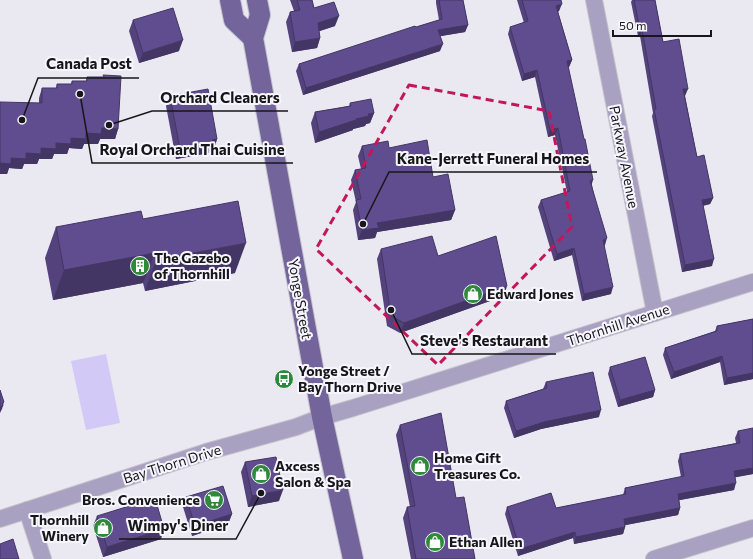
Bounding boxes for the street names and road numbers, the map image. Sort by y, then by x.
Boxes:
street label: Parkway Avenue [606,104,643,210]
street label: Yonge Street [285,257,316,341]
street label: Thornhill Avenue [564,300,671,349]
street label: Bay Thorn Drive [121,441,223,487]

